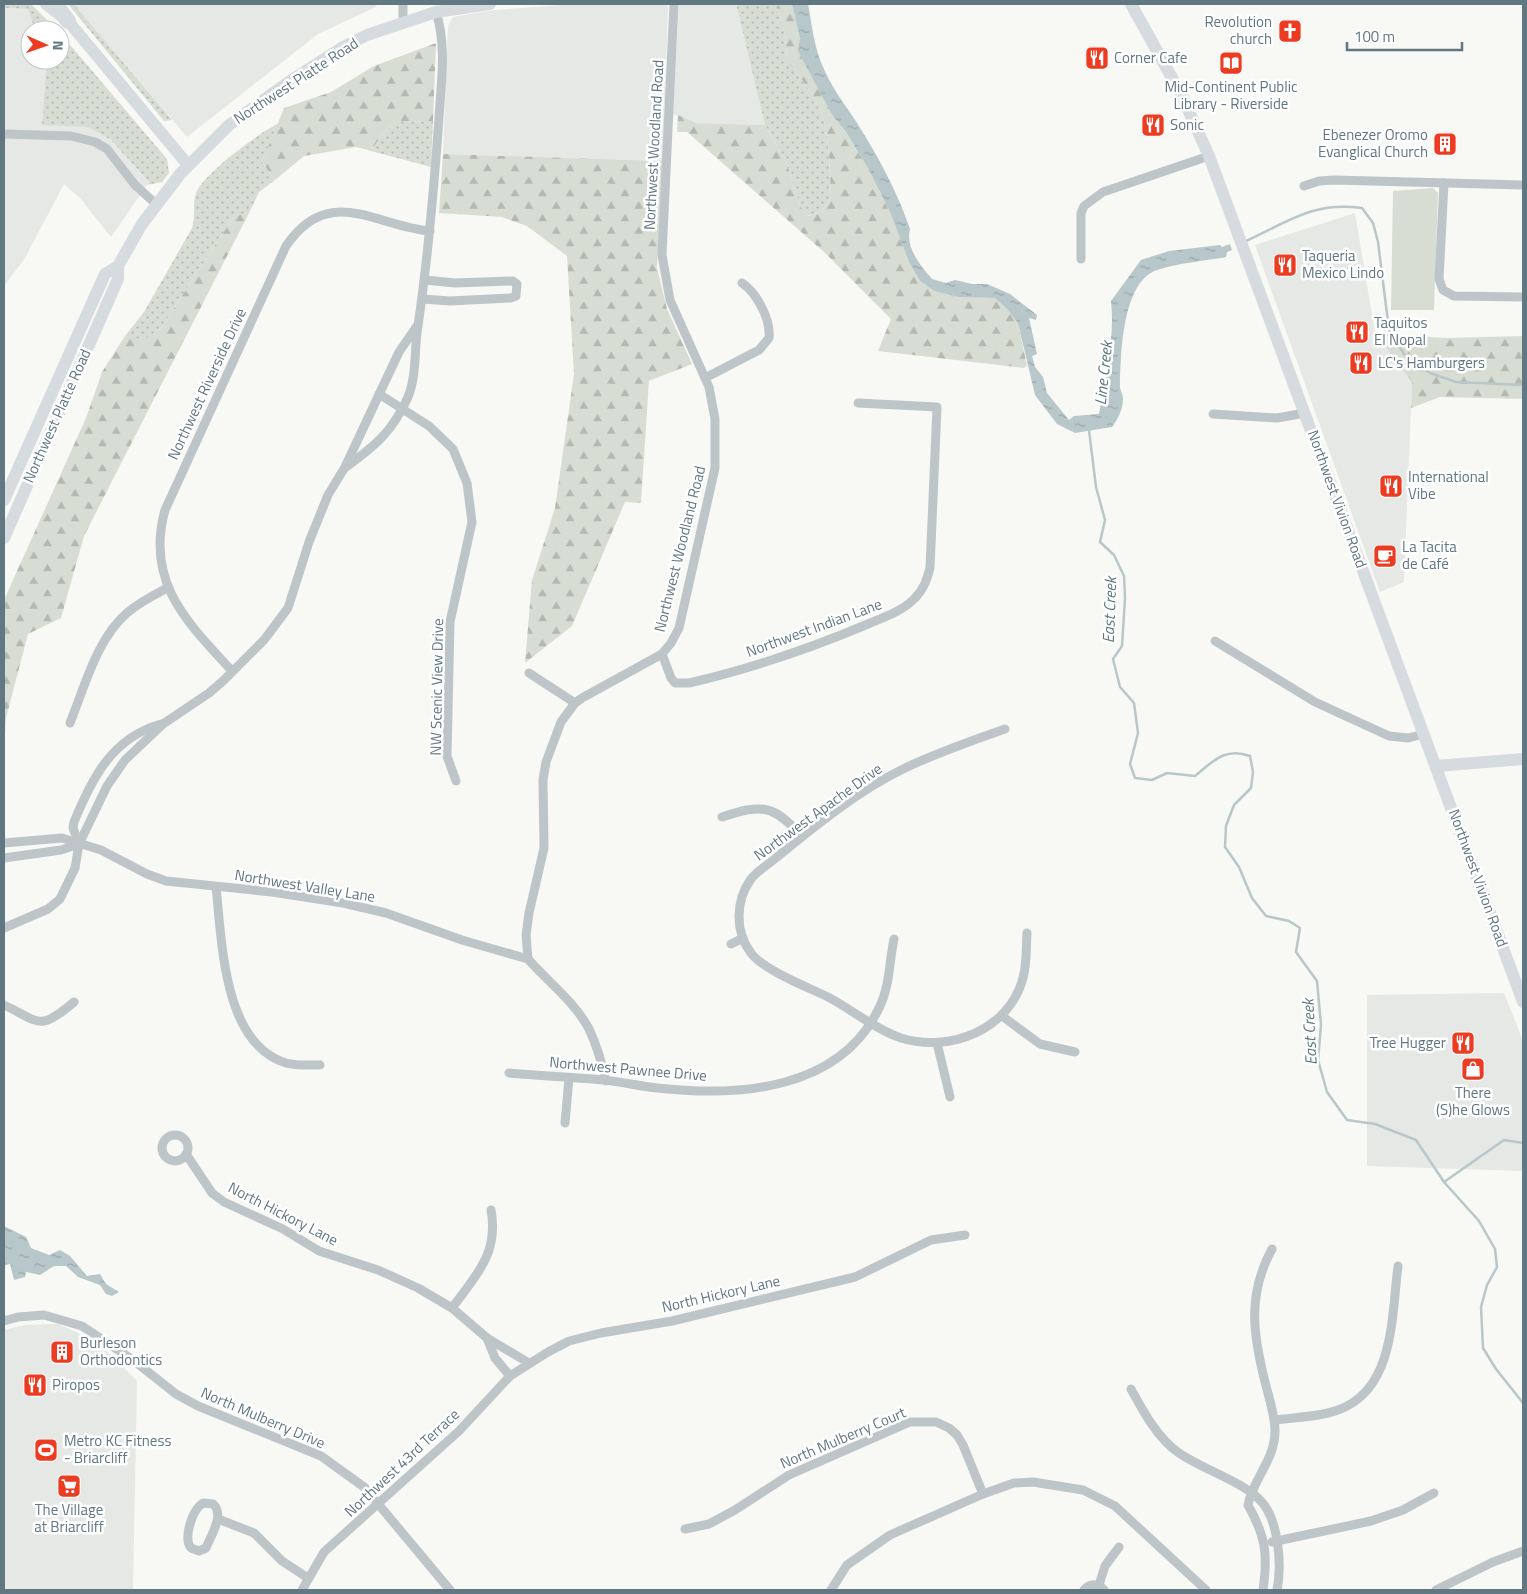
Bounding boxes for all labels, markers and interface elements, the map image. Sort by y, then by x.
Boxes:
place label: Revolution church [1204,10,1272,50]
church icon: Revolution church [1277,18,1303,44]
north arrow [20,20,70,70]
scale bar [1347,20,1462,52]
text: 100 m [1354,25,1395,48]
street label: Northwest Platte Road [229,32,363,130]
text: N [48,40,69,51]
restaurant icon: Corner Cafe [1084,45,1110,71]
place label: Corner Cafe [1114,46,1187,69]
library icon: Mid-Continent Public Library - Riverside [1218,50,1244,76]
street label: Northwest Woodland Road [638,59,669,231]
place label: Mid-Continent Public Library - Riverside [1164,75,1298,115]
restaurant icon: Sonic [1140,112,1166,138]
place label: Sonic [1170,113,1204,136]
place label: Ebenezer Oromo Evanglical Church [1318,123,1428,163]
building icon: Ebenezer Oromo Evanglical Church [1432,131,1458,157]
place label: Taqueria Mexico Lindo [1302,244,1384,284]
restaurant icon: Taqueria Mexico Lindo [1272,252,1298,278]
street label: Northwest Riverside Drive [161,304,252,463]
place label: Taquitos El Nopal [1374,311,1427,351]
restaurant icon: Taquitos El Nopal [1344,319,1370,345]
water label: Line Creek [1088,338,1118,406]
street label: Northwest Platte Road [17,345,96,487]
restaurant icon: LC's Hamburgers [1348,350,1374,376]
place label: LC's Hamburgers [1378,351,1485,374]
street label: Northwest Vivion Road [1302,427,1373,571]
street label: Northwest Woodland Road [648,463,711,634]
place label: International Vibe [1408,465,1489,505]
restaurant icon: International Vibe [1378,473,1404,499]
place label: La Tacita de Café [1402,535,1457,575]
cafe icon: La Tacita de Café [1372,543,1398,569]
water label: East Creek [1096,575,1122,644]
street label: Northwest Indian Lane [743,592,885,663]
street label: NW Scenic View Drive [424,618,449,756]
street label: Northwest Apache Drive [749,757,887,866]
street label: Northwest Vivion Road [1443,806,1514,950]
street label: Northwest Valley Lane [233,863,377,908]
water label: East Creek [1295,996,1323,1066]
restaurant icon: Tree Hugger [1450,1030,1476,1056]
place label: Tree Hugger [1370,1031,1446,1054]
street label: Northwest Pawnee Drive [548,1050,708,1087]
shop icon: There (S)he Glows [1460,1056,1486,1082]
place label: There (S)he Glows [1436,1081,1510,1121]
street label: North Hickory Lane [224,1176,342,1251]
street label: North Hickory Lane [659,1269,782,1318]
place label: Burleson Orthodontics [80,1331,162,1371]
building icon: Burleson Orthodontics [49,1339,75,1365]
restaurant icon: Piropos [22,1372,48,1398]
place label: Piropos [52,1373,100,1396]
street label: North Mulberry Drive [197,1381,329,1454]
street label: North Mulberry Court [776,1400,910,1474]
street label: Northwest 43rd Terrace [339,1403,464,1522]
place label: Metro KC Fitness - Briarcliff [64,1429,171,1469]
sports icon: Metro KC Fitness - Briarcliff [33,1437,59,1463]
supermarket icon: The Village at Briarcliff [56,1473,82,1499]
place label: The Village at Briarcliff [34,1498,104,1538]

